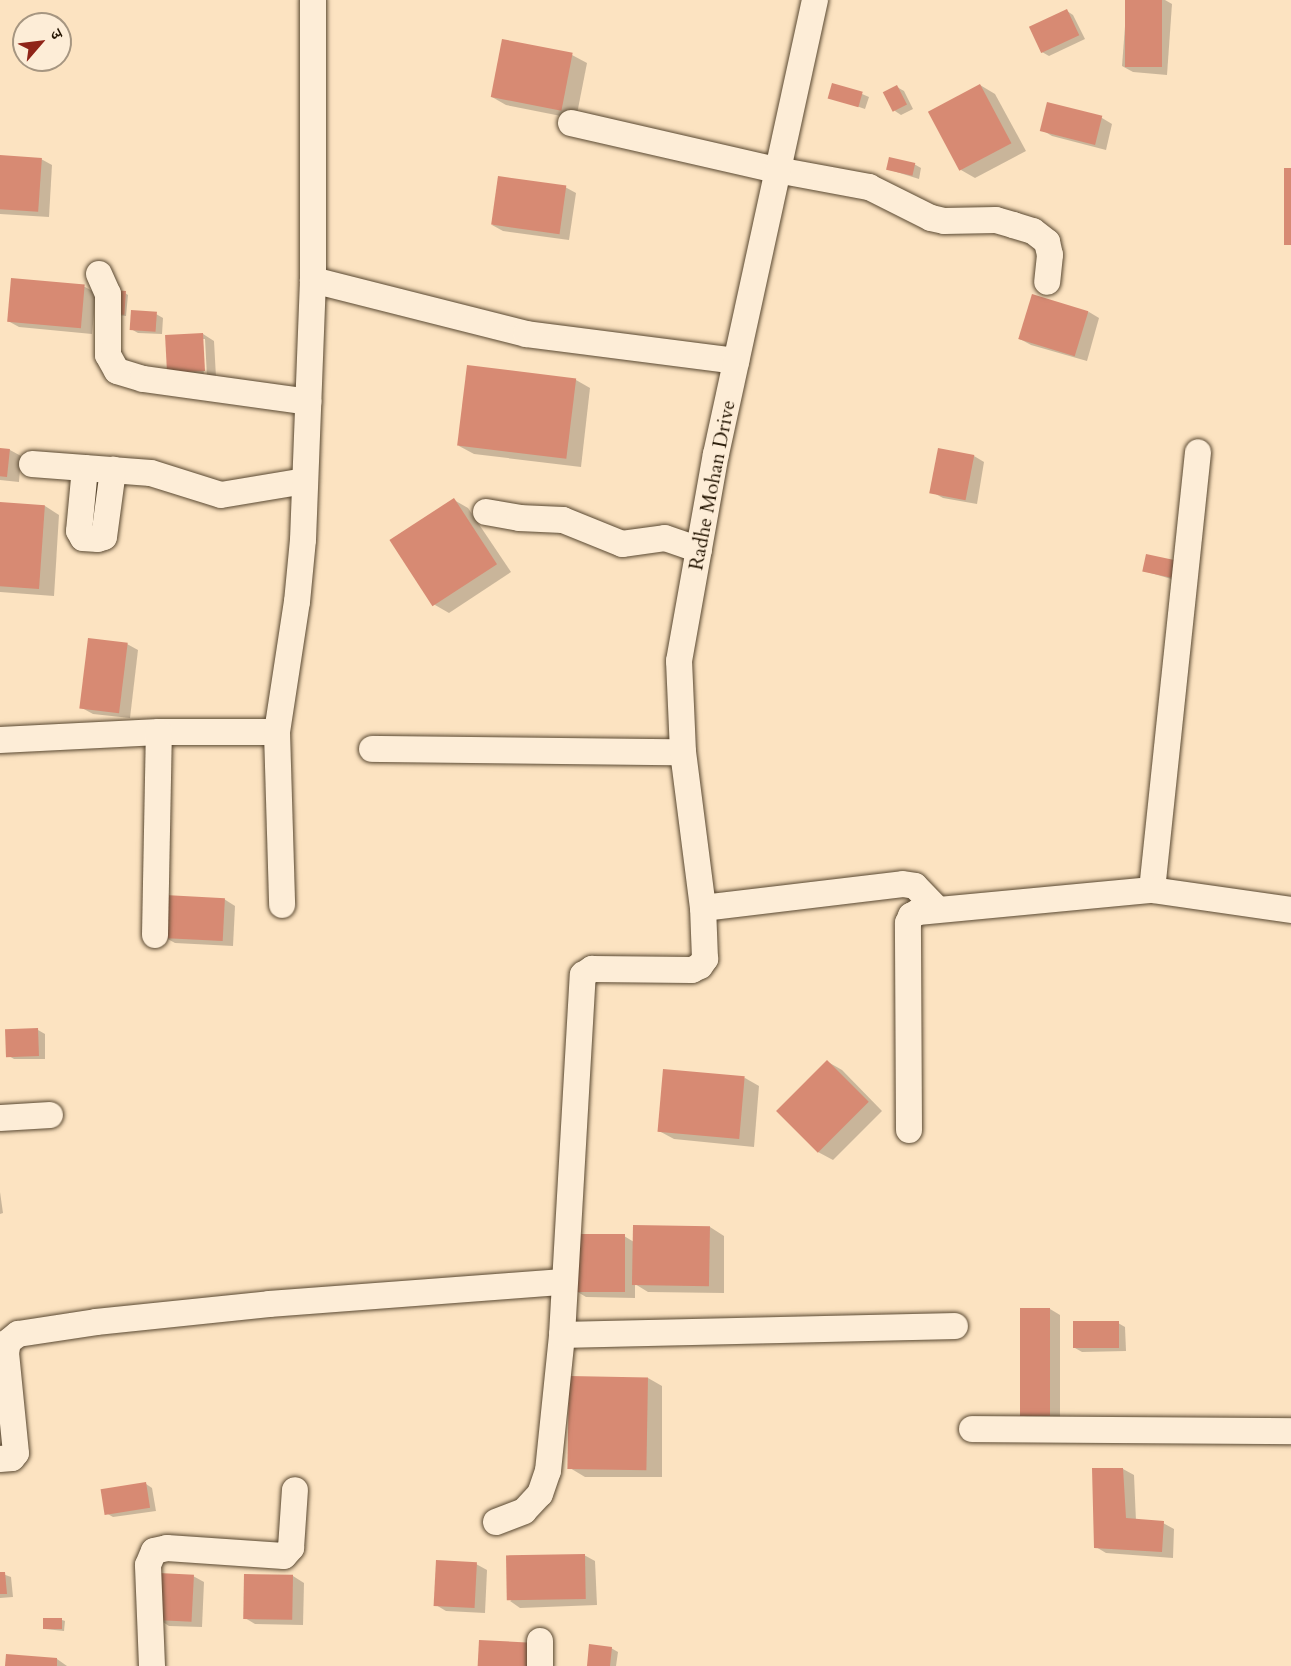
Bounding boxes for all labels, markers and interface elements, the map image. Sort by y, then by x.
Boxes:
north arrow [12,12,72,72]
text: उ [45,26,68,43]
street label: Radhe Mohan Drive [684,398,740,572]

